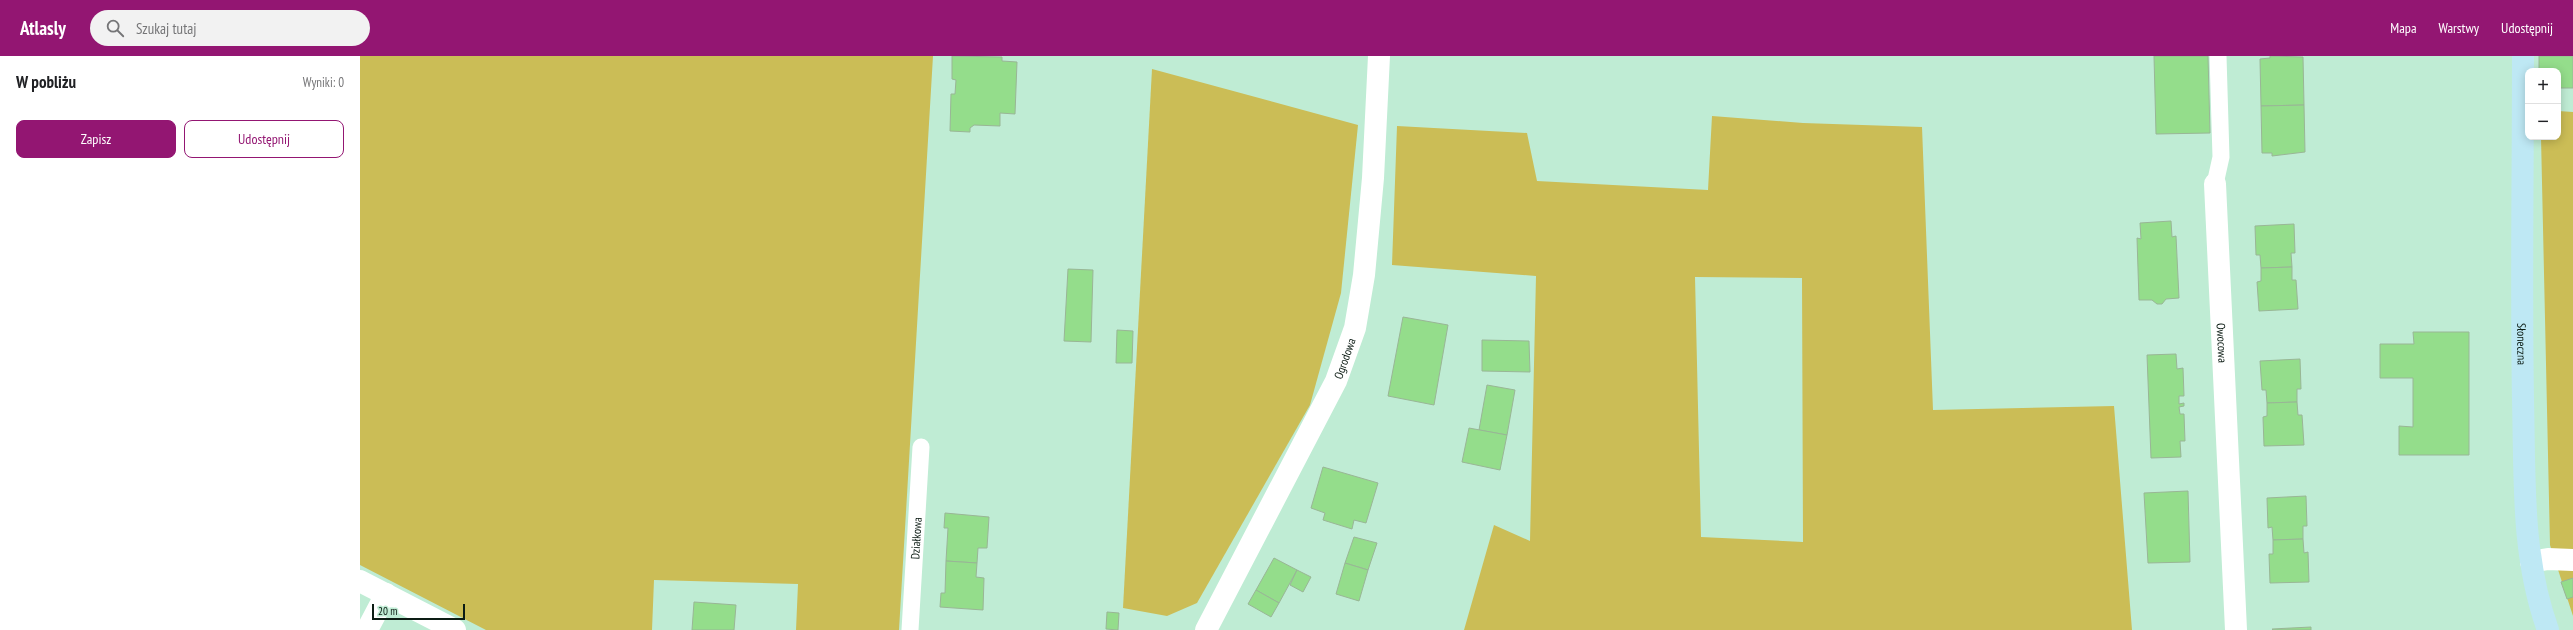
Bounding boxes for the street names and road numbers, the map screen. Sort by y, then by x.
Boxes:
street label: Owocowa [2214,323,2231,363]
street label: Słoneczna [2515,323,2530,365]
street label: Ogrodowa [1330,336,1358,381]
street label: Działkowa [907,516,924,560]

